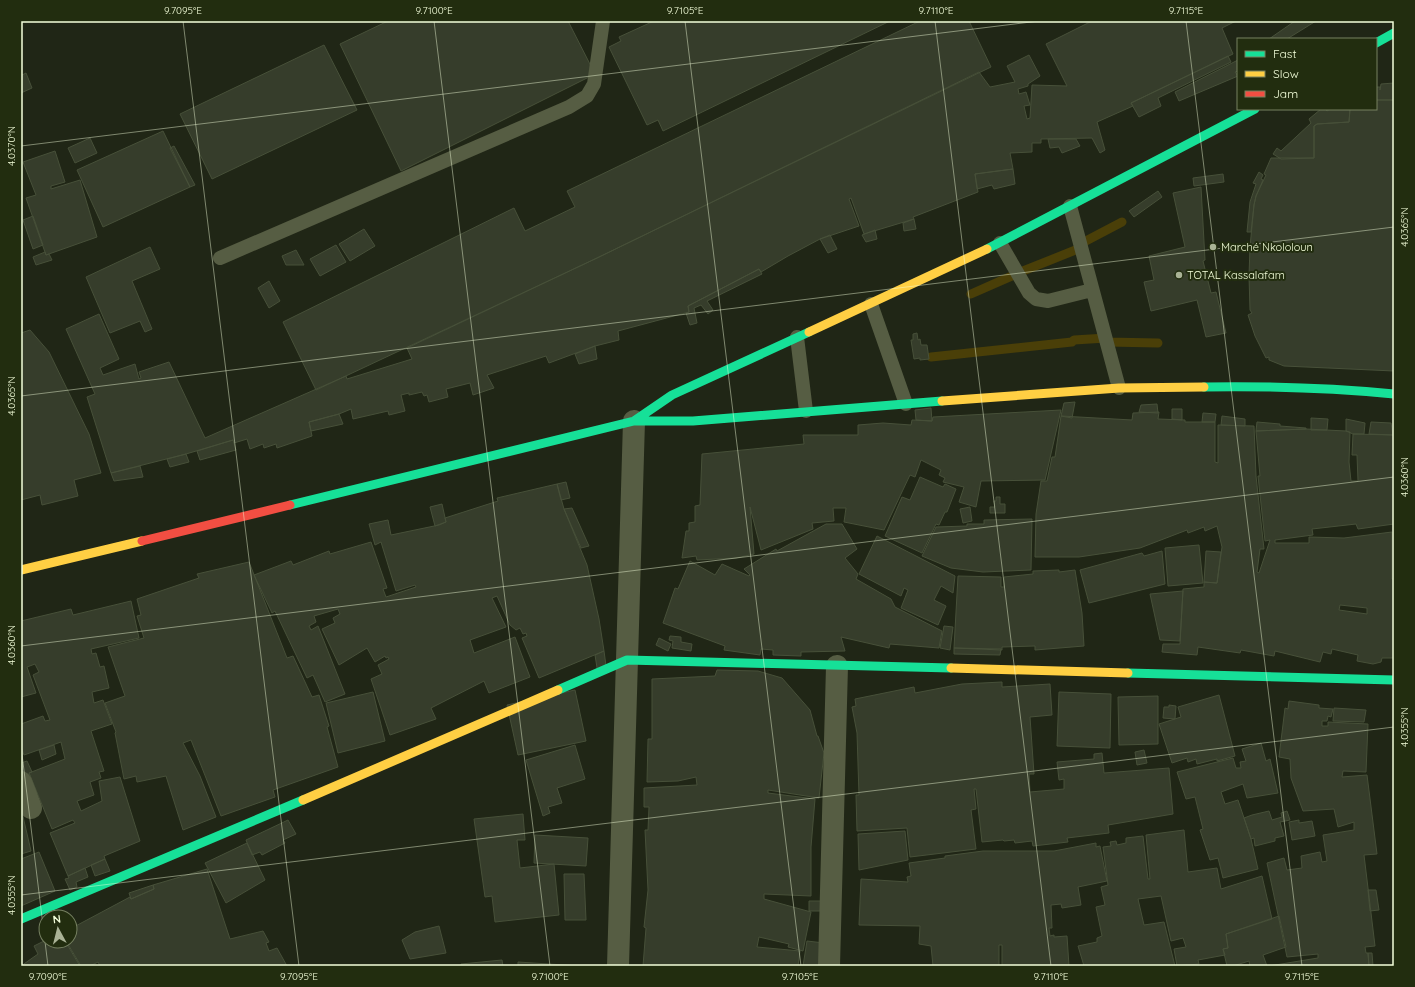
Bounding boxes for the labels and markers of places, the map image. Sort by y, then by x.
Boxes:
place label: Marché Nkololoun [1221,240,1313,254]
marker: Marché Nkololoun [1208,242,1218,252]
place label: TOTAL Kassalafam [1187,268,1285,282]
marker: TOTAL Kassalafam [1174,270,1184,280]

